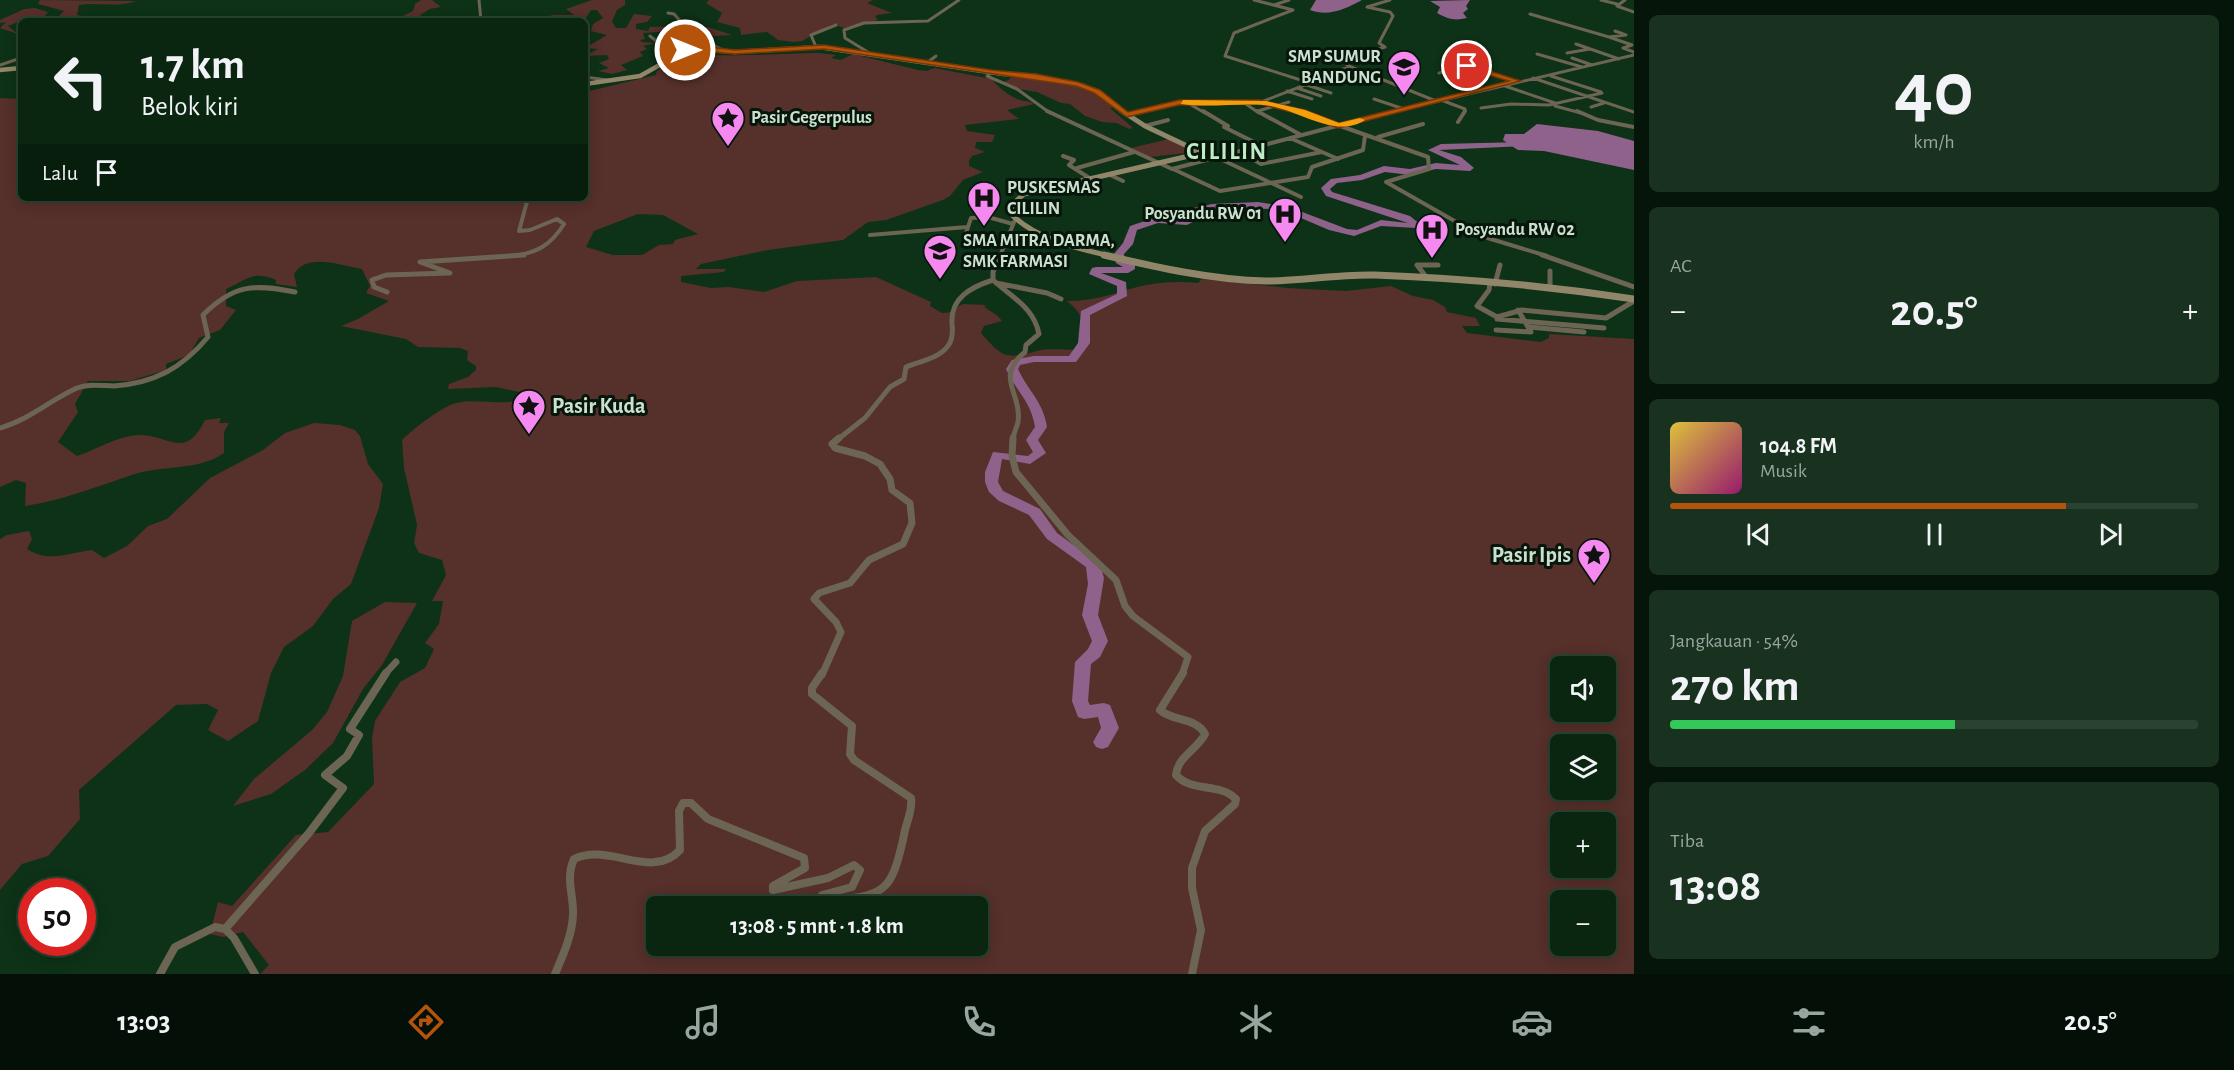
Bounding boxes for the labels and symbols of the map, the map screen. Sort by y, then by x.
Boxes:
position arrow [653,18,717,82]
pin [1441,40,1492,91]
place label: SMP SUMUR BANDUNG [1288,48,1381,87]
school or university icon: SMP SUMUR BANDUNG [1386,49,1422,96]
place icon: Pasir Gegerpulus [710,100,746,147]
place label: Pasir Gegerpulus [751,109,872,127]
district label: CILILIN [1186,140,1268,164]
place label: PUSKESMAS CILILIN [1007,179,1100,218]
hospital icon: PUSKESMAS CILILIN [966,180,1002,227]
hospital icon: Posyandu RW 01 [1267,196,1303,243]
place label: Posyandu RW 01 [1144,205,1262,223]
hospital icon: Posyandu RW 02 [1414,212,1450,259]
place label: Posyandu RW 02 [1455,221,1575,239]
place label: SMA MITRA DARMA, SMK FARMASI [963,232,1115,271]
school or university icon: SMA MITRA DARMA, SMK FARMASI [922,233,958,280]
place icon: Pasir Kuda [511,388,547,435]
place label: Pasir Kuda [552,395,646,417]
place icon: Pasir Ipis [1576,537,1612,584]
place label: Pasir Ipis [1492,544,1571,566]
speed limit sign: 50 [18,878,96,956]

